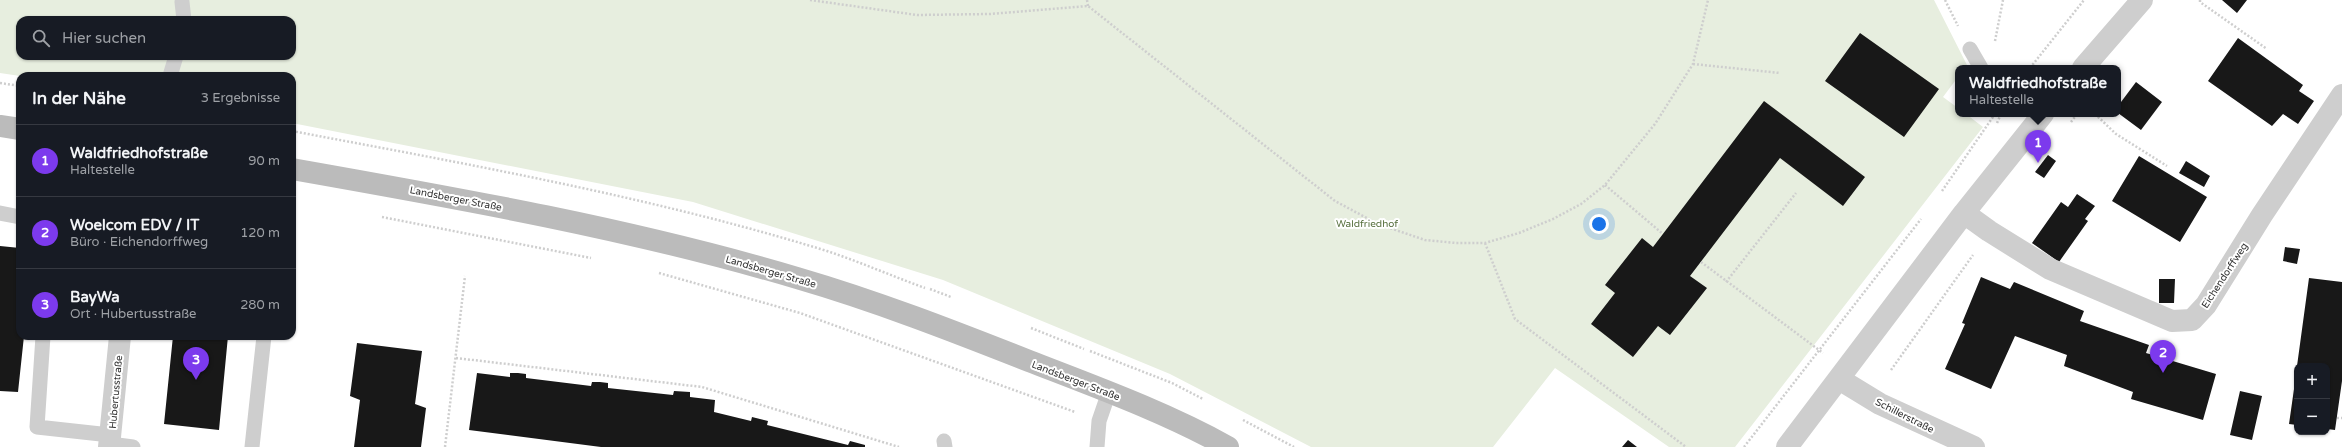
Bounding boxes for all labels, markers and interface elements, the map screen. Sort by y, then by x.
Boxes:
search box [16,16,296,60]
icon: search [30,27,52,49]
text: Hier suchen [62,29,146,47]
popup [1955,65,2121,117]
text: Waldfriedhofstraße [1969,74,2107,92]
text: In der Nähe [32,88,126,109]
text: 3 Ergebnisse [201,90,280,106]
text: Haltestelle [1969,92,2034,108]
pin: 1 [2025,130,2051,163]
text: Waldfriedhofstraße [70,144,208,162]
text: 1 [41,153,49,169]
text: 90 m [248,153,280,169]
text: Haltestelle [70,162,135,178]
street label: Landsberger Straße [409,184,503,214]
your location [1589,214,1609,234]
text: Woelcom EDV / IT [70,216,199,234]
park label: Waldfriedhof [1336,218,1398,230]
text: 2 [41,225,49,241]
text: 120 m [240,225,280,241]
text: Büro · Eichendorffweg [70,234,208,250]
street label: Eichendorffweg [2199,240,2251,311]
street label: Landsberger Straße [724,253,818,291]
text: BayWa [70,288,120,306]
text: 3 [41,297,49,313]
text: 280 m [240,297,280,313]
text: Ort · Hubertusstraße [70,306,196,322]
pin: 2 [2150,340,2176,373]
pin: 3 [183,347,209,380]
street label: Hubertusstraße [107,354,125,429]
street label: Landsberger Straße [1030,359,1122,403]
map controls [2294,363,2330,435]
button: + [2294,363,2330,399]
street label: Schillerstraße [1873,396,1936,436]
button: − [2294,399,2330,435]

